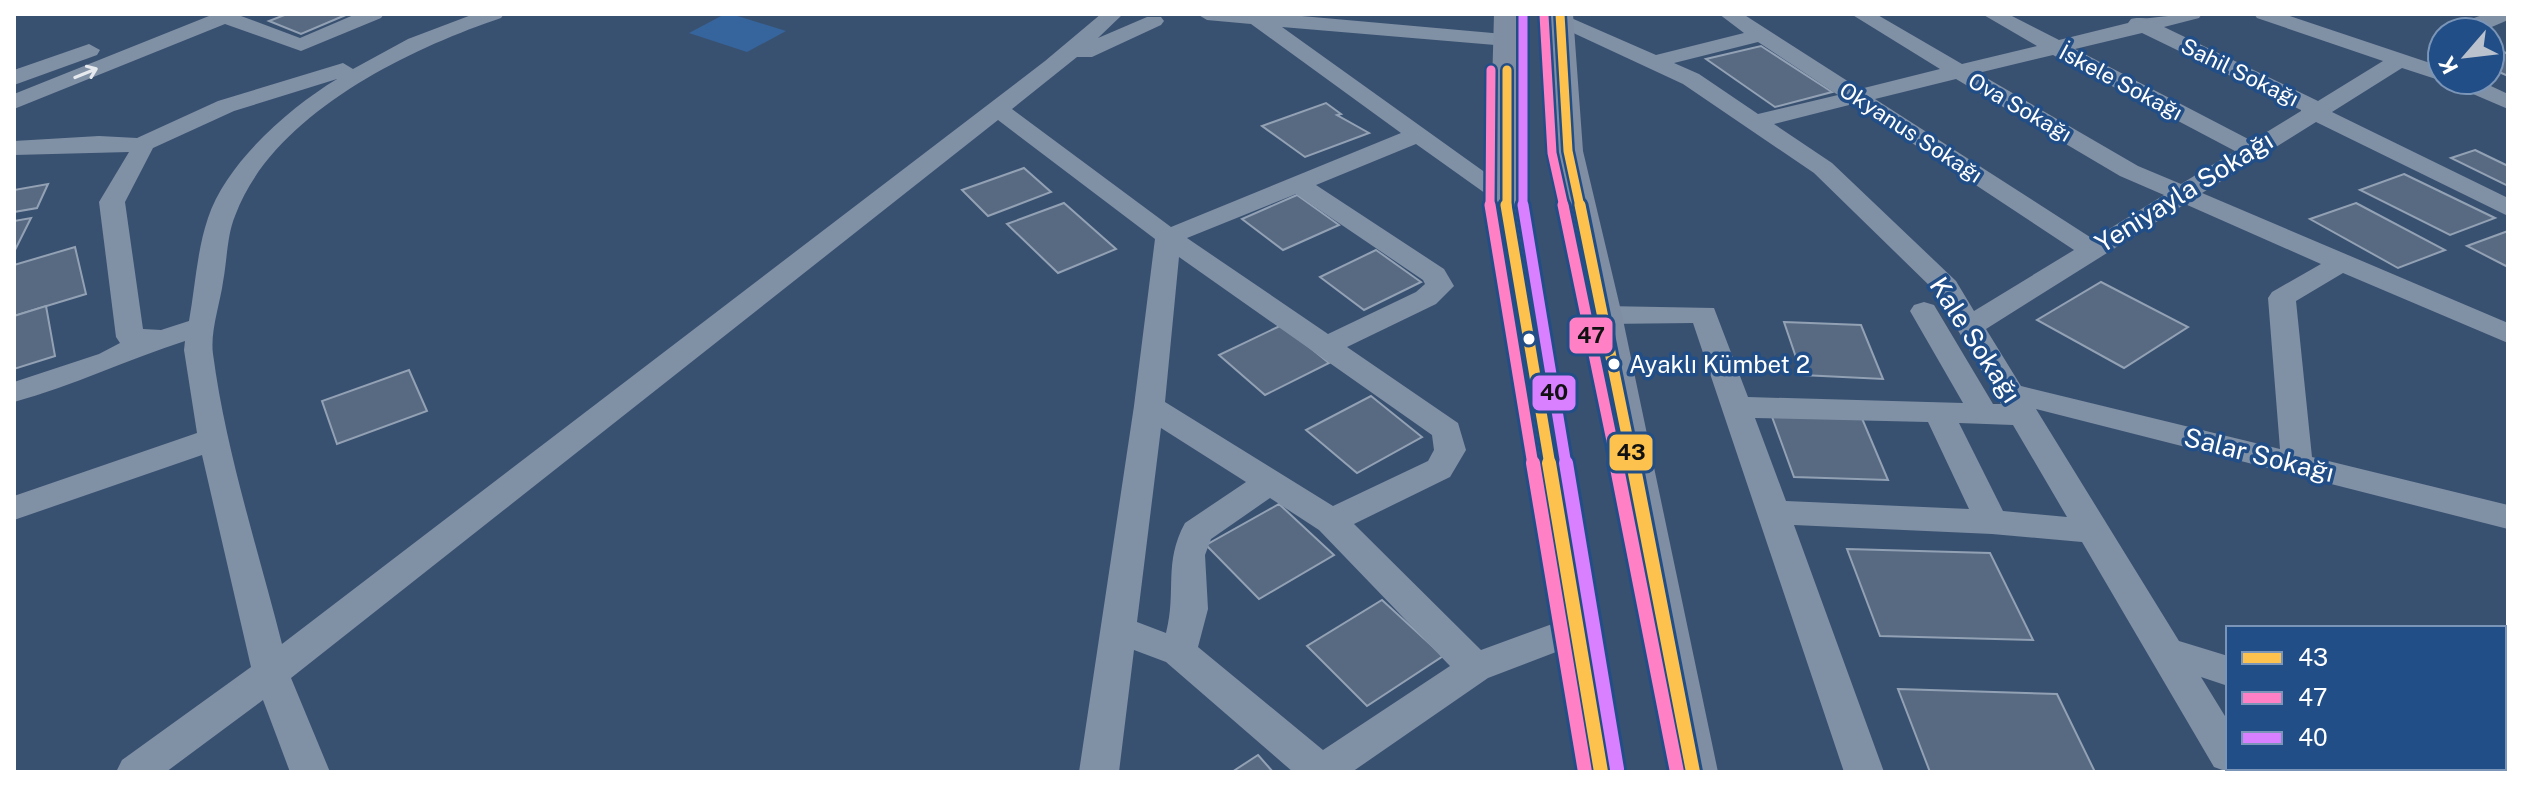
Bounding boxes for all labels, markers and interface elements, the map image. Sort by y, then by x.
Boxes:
north arrow [2426,16,2506,96]
street label: Sahil Sokağı [2177,32,2303,112]
street label: İskele Sokağı [2055,38,2188,125]
text: K [2433,52,2464,78]
one-way arrow [73,64,98,79]
street label: Ova Sokağı [1964,67,2076,147]
street label: Okyanus Sokağı [1835,76,1987,188]
street label: Yeniyayla Sokağı [2089,125,2278,259]
street label: Kale Sokağı [1923,271,2027,408]
line badge: 47 [1568,316,1614,355]
text: 47 [1577,322,1605,348]
unlabelled marker [1521,331,1537,347]
place label: Ayaklı Kümbet 2 [1629,350,1810,378]
marker: Ayaklı Kümbet 2 [1606,356,1622,372]
line badge: 40 [1531,374,1577,412]
text: 40 [1540,379,1568,405]
street label: Salar Sokağı [2181,421,2337,488]
line badge: 43 [1608,433,1654,472]
text: 43 [1616,439,1646,465]
legend [2226,626,2506,770]
text: 43 [2298,643,2328,671]
text: 47 [2298,683,2328,711]
text: 40 [2298,723,2328,751]

